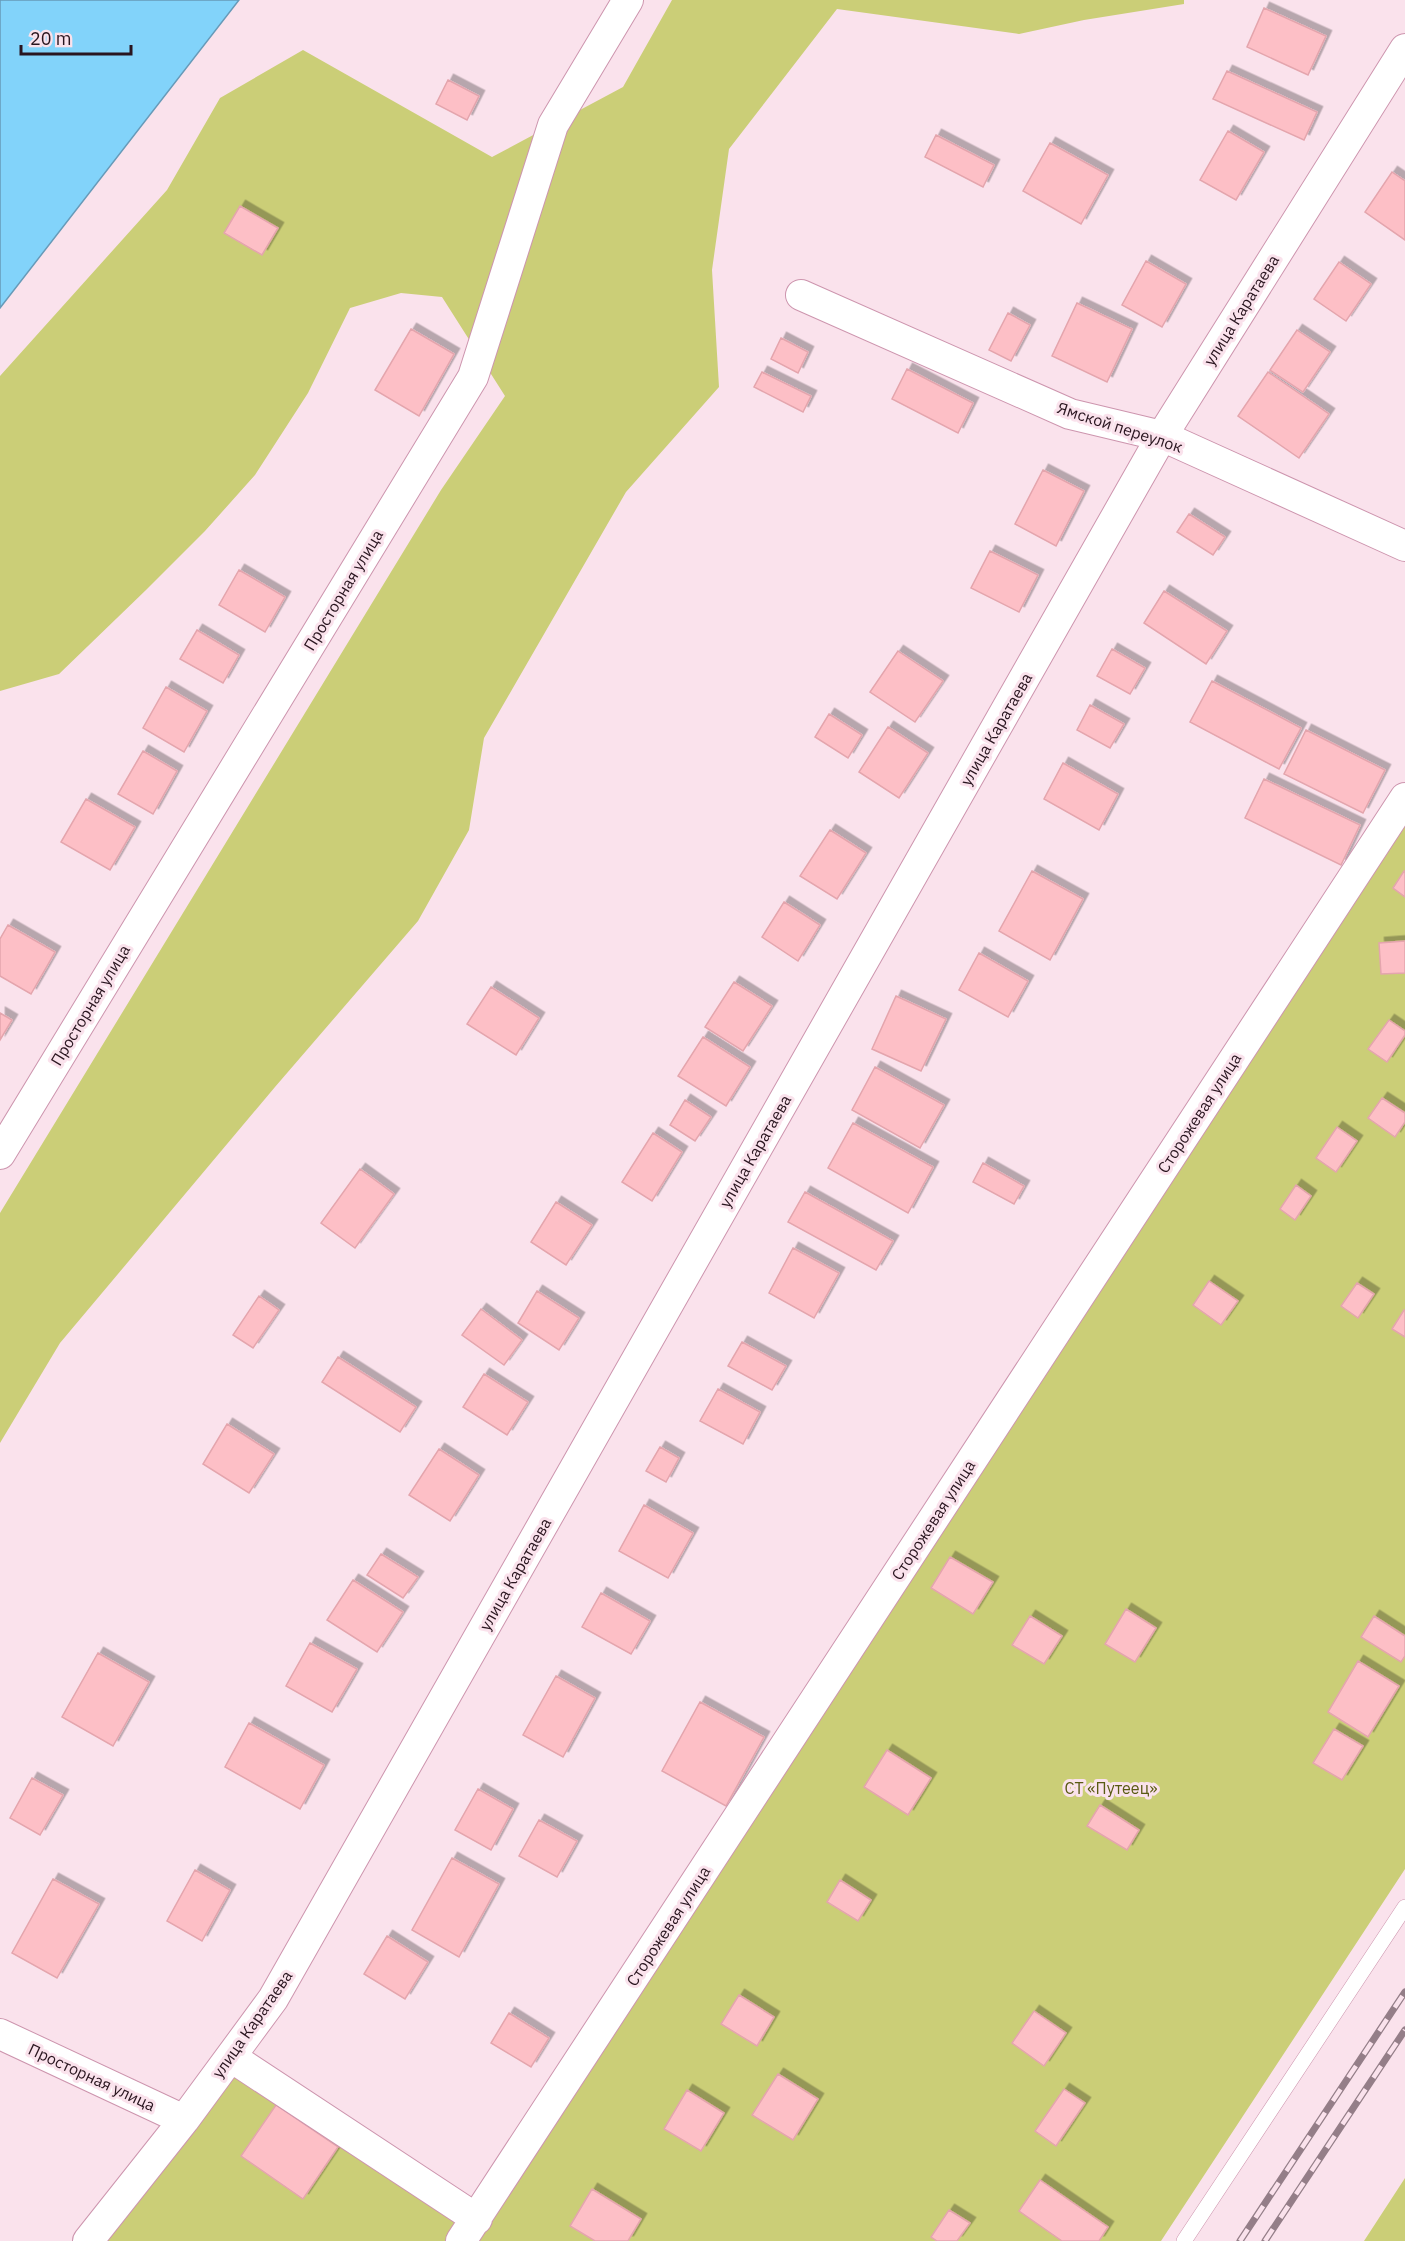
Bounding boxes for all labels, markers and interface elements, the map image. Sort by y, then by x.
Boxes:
scale bar [21,18,130,56]
text: 20 m [30,27,72,50]
street label: улица Каратаева [1199,251,1283,369]
street label: Ямской переулок [1055,397,1185,457]
street label: Просторная улица [299,525,387,654]
street label: улица Каратаева [956,669,1037,789]
street label: Просторная улица [46,940,134,1069]
street label: Сторожевая улица [1153,1049,1246,1177]
street label: улица Каратаева [715,1091,796,1211]
street label: Сторожевая улица [887,1456,980,1584]
street label: улица Каратаева [475,1514,556,1634]
park label: СТ «Путеец» [1065,1778,1157,1798]
street label: Сторожевая улица [622,1862,715,1990]
street label: улица Каратаева [207,1966,297,2082]
street label: Просторная улица [25,2039,159,2115]

